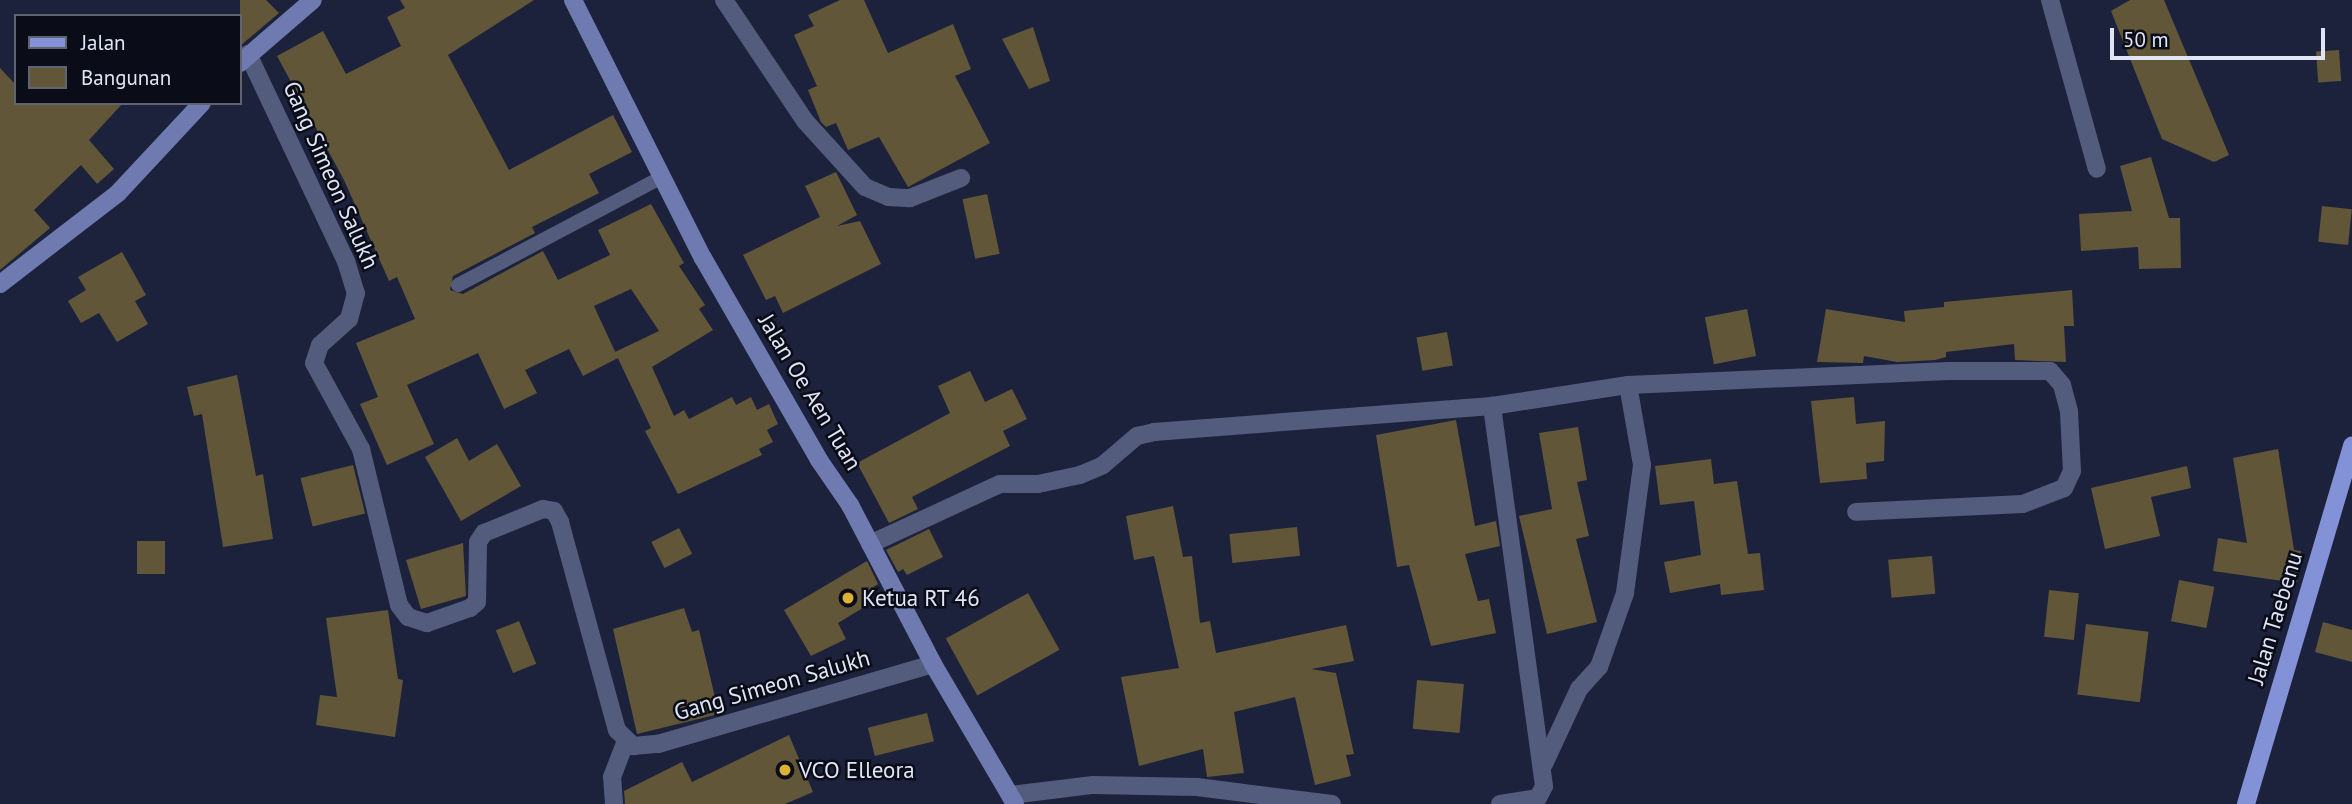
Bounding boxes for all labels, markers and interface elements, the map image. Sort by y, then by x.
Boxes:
legend [14,14,242,105]
scale bar [2114,14,2329,58]
text: 50 m [2123,26,2169,53]
text: Jalan [81,29,126,56]
text: Bangunan [81,64,171,91]
street label: Gang Simeon Salukh [277,77,385,273]
street label: Jalan Oe Aen Tuan [752,308,868,476]
street label: Jalan Taebenu [2242,548,2308,688]
place label: Ketua RT 46 [862,584,981,612]
marker: Ketua RT 46 [840,590,856,606]
street label: Gang Simeon Salukh [671,644,873,726]
place label: VCO Elleora [799,756,915,784]
marker: VCO Elleora [777,762,793,778]

